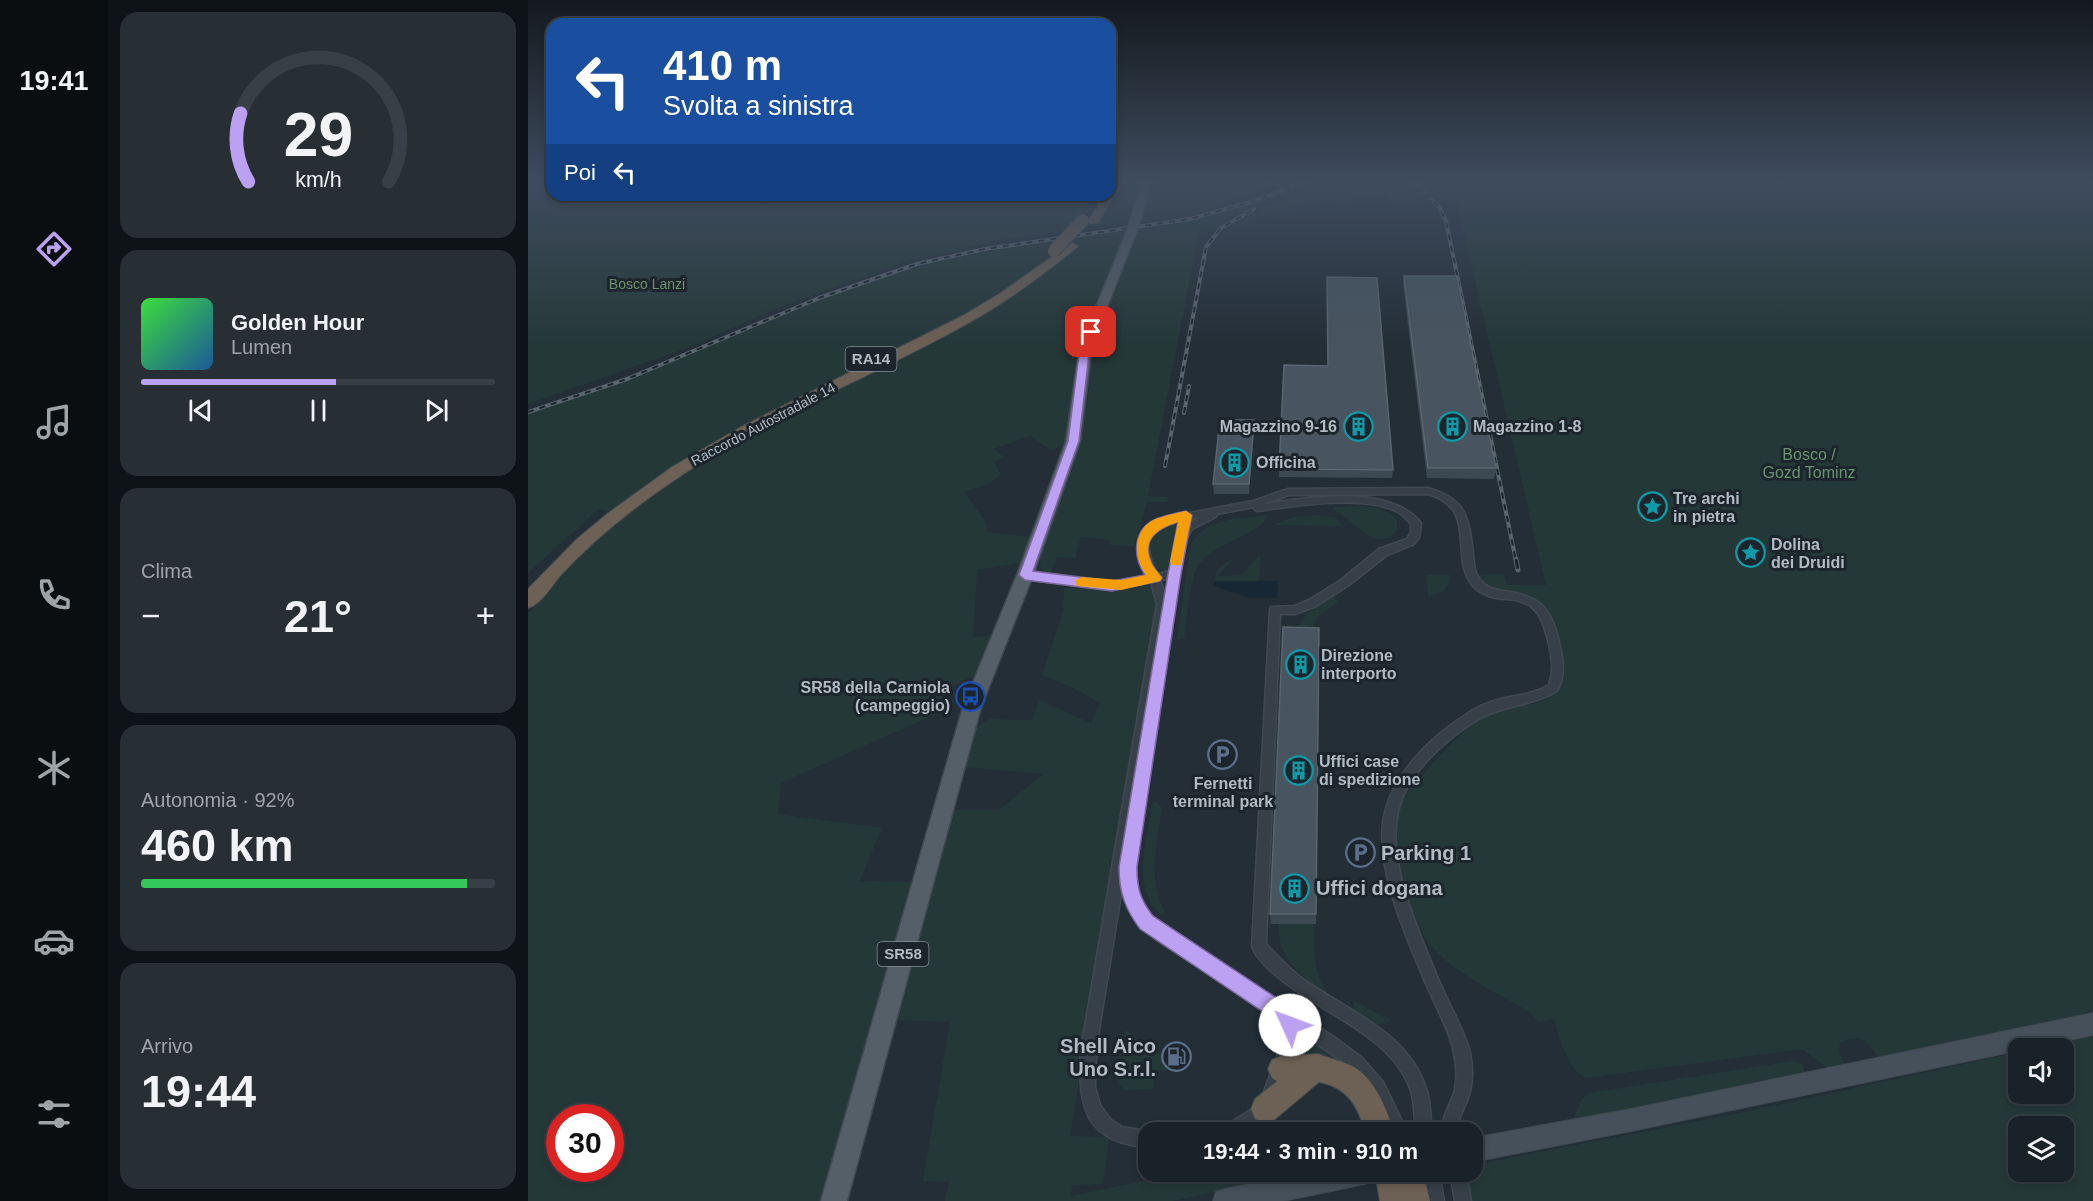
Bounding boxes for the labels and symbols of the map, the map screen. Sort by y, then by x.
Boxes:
park label: Bosco Lanzi [609,276,685,292]
pin [1065,306,1116,357]
road number: RA14 [846,347,896,371]
street label: Raccordo Autostradale 14 [688,379,838,469]
building icon: Magazzino 9-16 [1342,410,1374,442]
building icon: Magazzino 1-8 [1436,410,1468,442]
place label: Magazzino 9-16 [1220,418,1337,435]
place label: Magazzino 1-8 [1473,418,1582,435]
building icon: Officina [1219,446,1251,478]
park label: Bosco / Gozd Tominz [1762,446,1856,481]
place label: Officina [1256,454,1316,471]
place label: Tre archi in pietra [1673,490,1740,525]
place icon: Tre archi in pietra [1636,491,1668,523]
place label: Dolina dei Druidi [1771,536,1845,571]
place icon: Dolina dei Druidi [1734,537,1766,569]
place label: Direzione interporto [1321,647,1397,682]
building icon: Direzione interporto [1284,648,1316,680]
place label: SR58 della Carniola (campeggio) [801,679,950,714]
bus stop icon: SR58 della Carniola (campeggio) [955,680,987,712]
parking icon: Fernetti terminal park [1207,739,1239,771]
place label: Uffici case di spedizione [1319,753,1420,788]
building icon: Uffici case di spedizione [1282,754,1314,786]
place label: Fernetti terminal park [1173,775,1273,810]
parking icon: Parking 1 [1344,837,1376,869]
place label: Parking 1 [1381,842,1471,864]
building icon: Uffici dogana [1279,872,1311,904]
place label: Uffici dogana [1316,877,1444,899]
road number: SR58 [878,942,928,966]
position arrow [1258,993,1322,1057]
place label: Shell Aico Uno S.r.l. [1060,1035,1156,1080]
fuel station icon: Shell Aico Uno S.r.l. [1161,1041,1193,1073]
speed limit sign: 30 [546,1104,624,1182]

